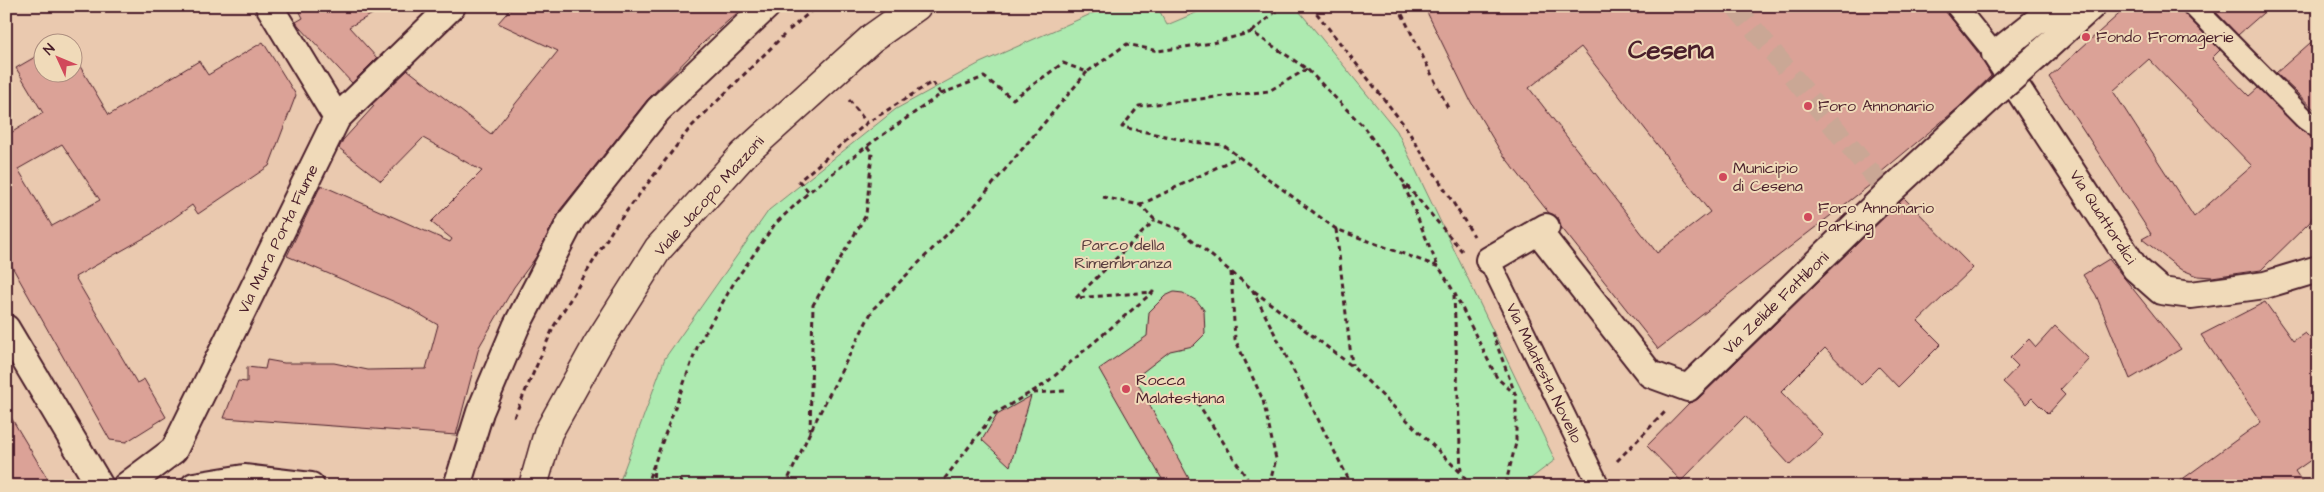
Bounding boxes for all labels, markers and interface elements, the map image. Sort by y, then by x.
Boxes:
place label: Fondo Fromagerie [2096,26,2234,49]
marker: Fondo Fromagerie [2080,31,2092,43]
north arrow [32,32,82,82]
district label: Cesena [1628,32,1715,68]
text: N [39,39,60,60]
place label: Foro Annonario [1818,95,1934,117]
marker: Foro Annonario [1802,100,1814,112]
street label: Viale Jacopo Mazzoni [649,131,769,261]
place label: Municipio di Cesena [1733,157,1803,197]
street label: Via Mura Porta Fiume [232,160,324,317]
street label: Via Quattordici [2064,165,2142,269]
marker: Municipio di Cesena [1717,171,1729,183]
place label: Foro Annonario Parking [1818,197,1934,238]
marker: Foro Annonario Parking [1802,211,1814,223]
park label: Parco della Rimembranza [1074,234,1172,274]
street label: Via Zelide Fattiboni [1718,246,1834,359]
street label: Via Malatesta Novello [1501,299,1587,447]
place label: Rocca Malatestiana [1136,369,1224,409]
marker: Rocca Malatestiana [1120,383,1132,395]

